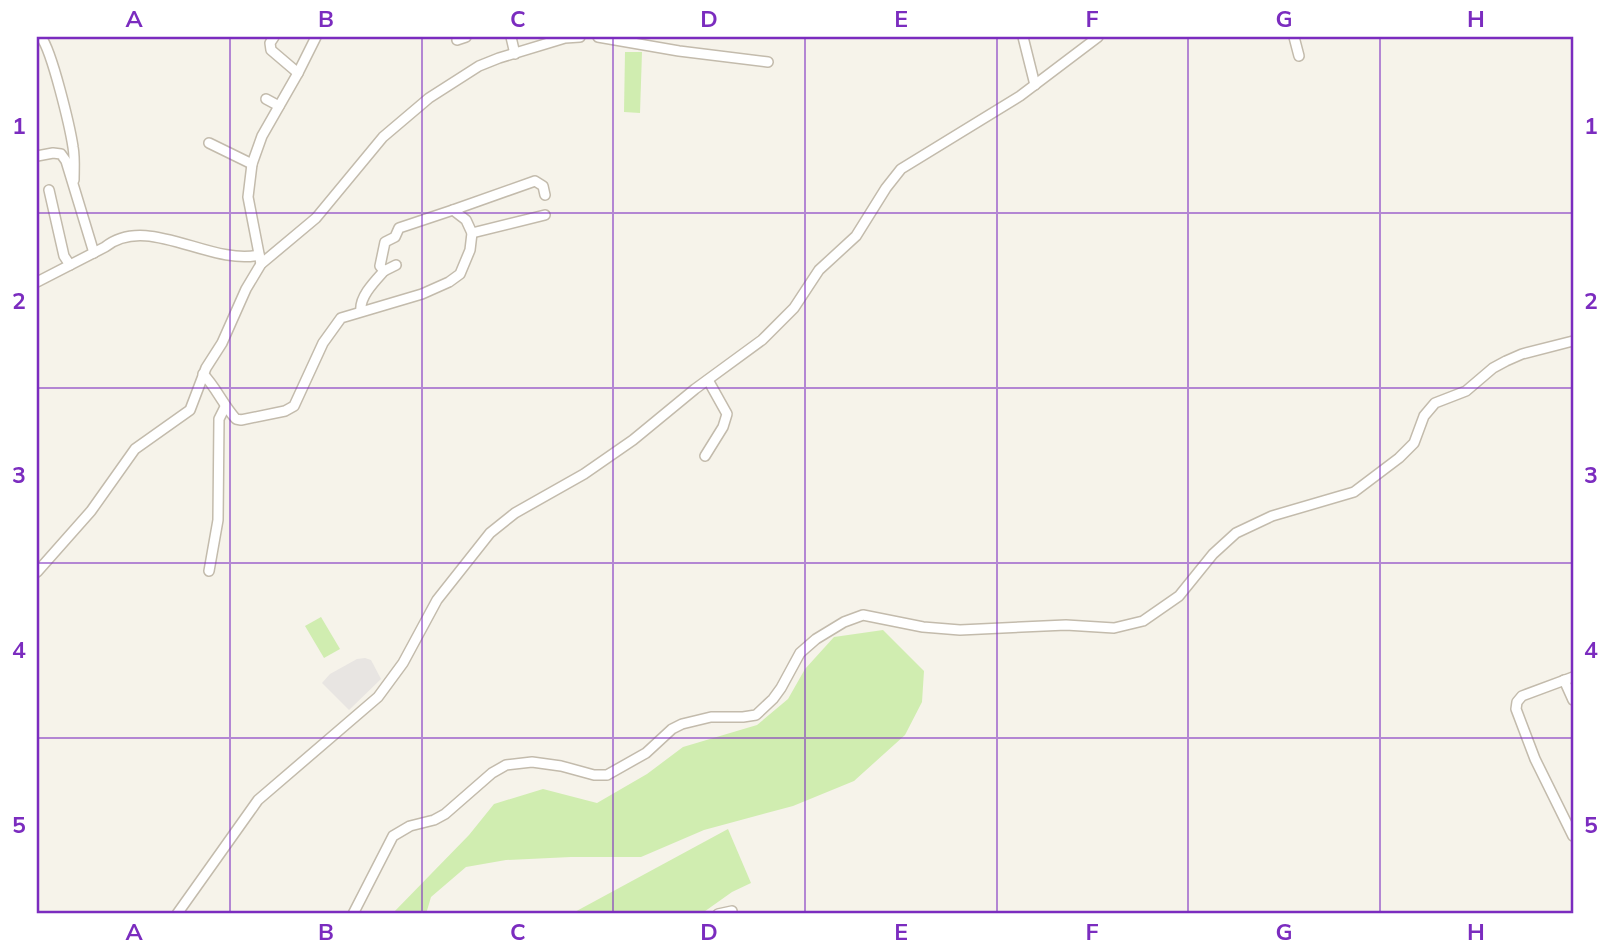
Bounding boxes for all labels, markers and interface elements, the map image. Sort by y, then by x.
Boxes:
text: A [125,4,143,33]
text: B [318,4,334,33]
text: C [510,4,526,33]
text: D [700,4,718,33]
text: E [894,4,908,33]
text: F [1085,4,1099,33]
text: G [1275,4,1293,33]
text: H [1467,4,1485,33]
text: 1 [12,111,26,140]
text: 1 [1584,111,1598,140]
text: 2 [12,286,26,315]
text: 2 [1584,286,1598,315]
text: 3 [12,460,26,489]
text: 3 [1584,460,1598,489]
text: 4 [12,635,26,664]
text: 4 [1584,635,1598,664]
text: 5 [12,810,26,839]
text: 5 [1584,810,1598,839]
text: A [125,917,143,946]
text: B [318,917,334,946]
text: C [510,917,526,946]
text: D [700,917,718,946]
text: E [894,917,908,946]
text: F [1085,917,1099,946]
text: G [1275,917,1293,946]
text: H [1467,917,1485,946]

